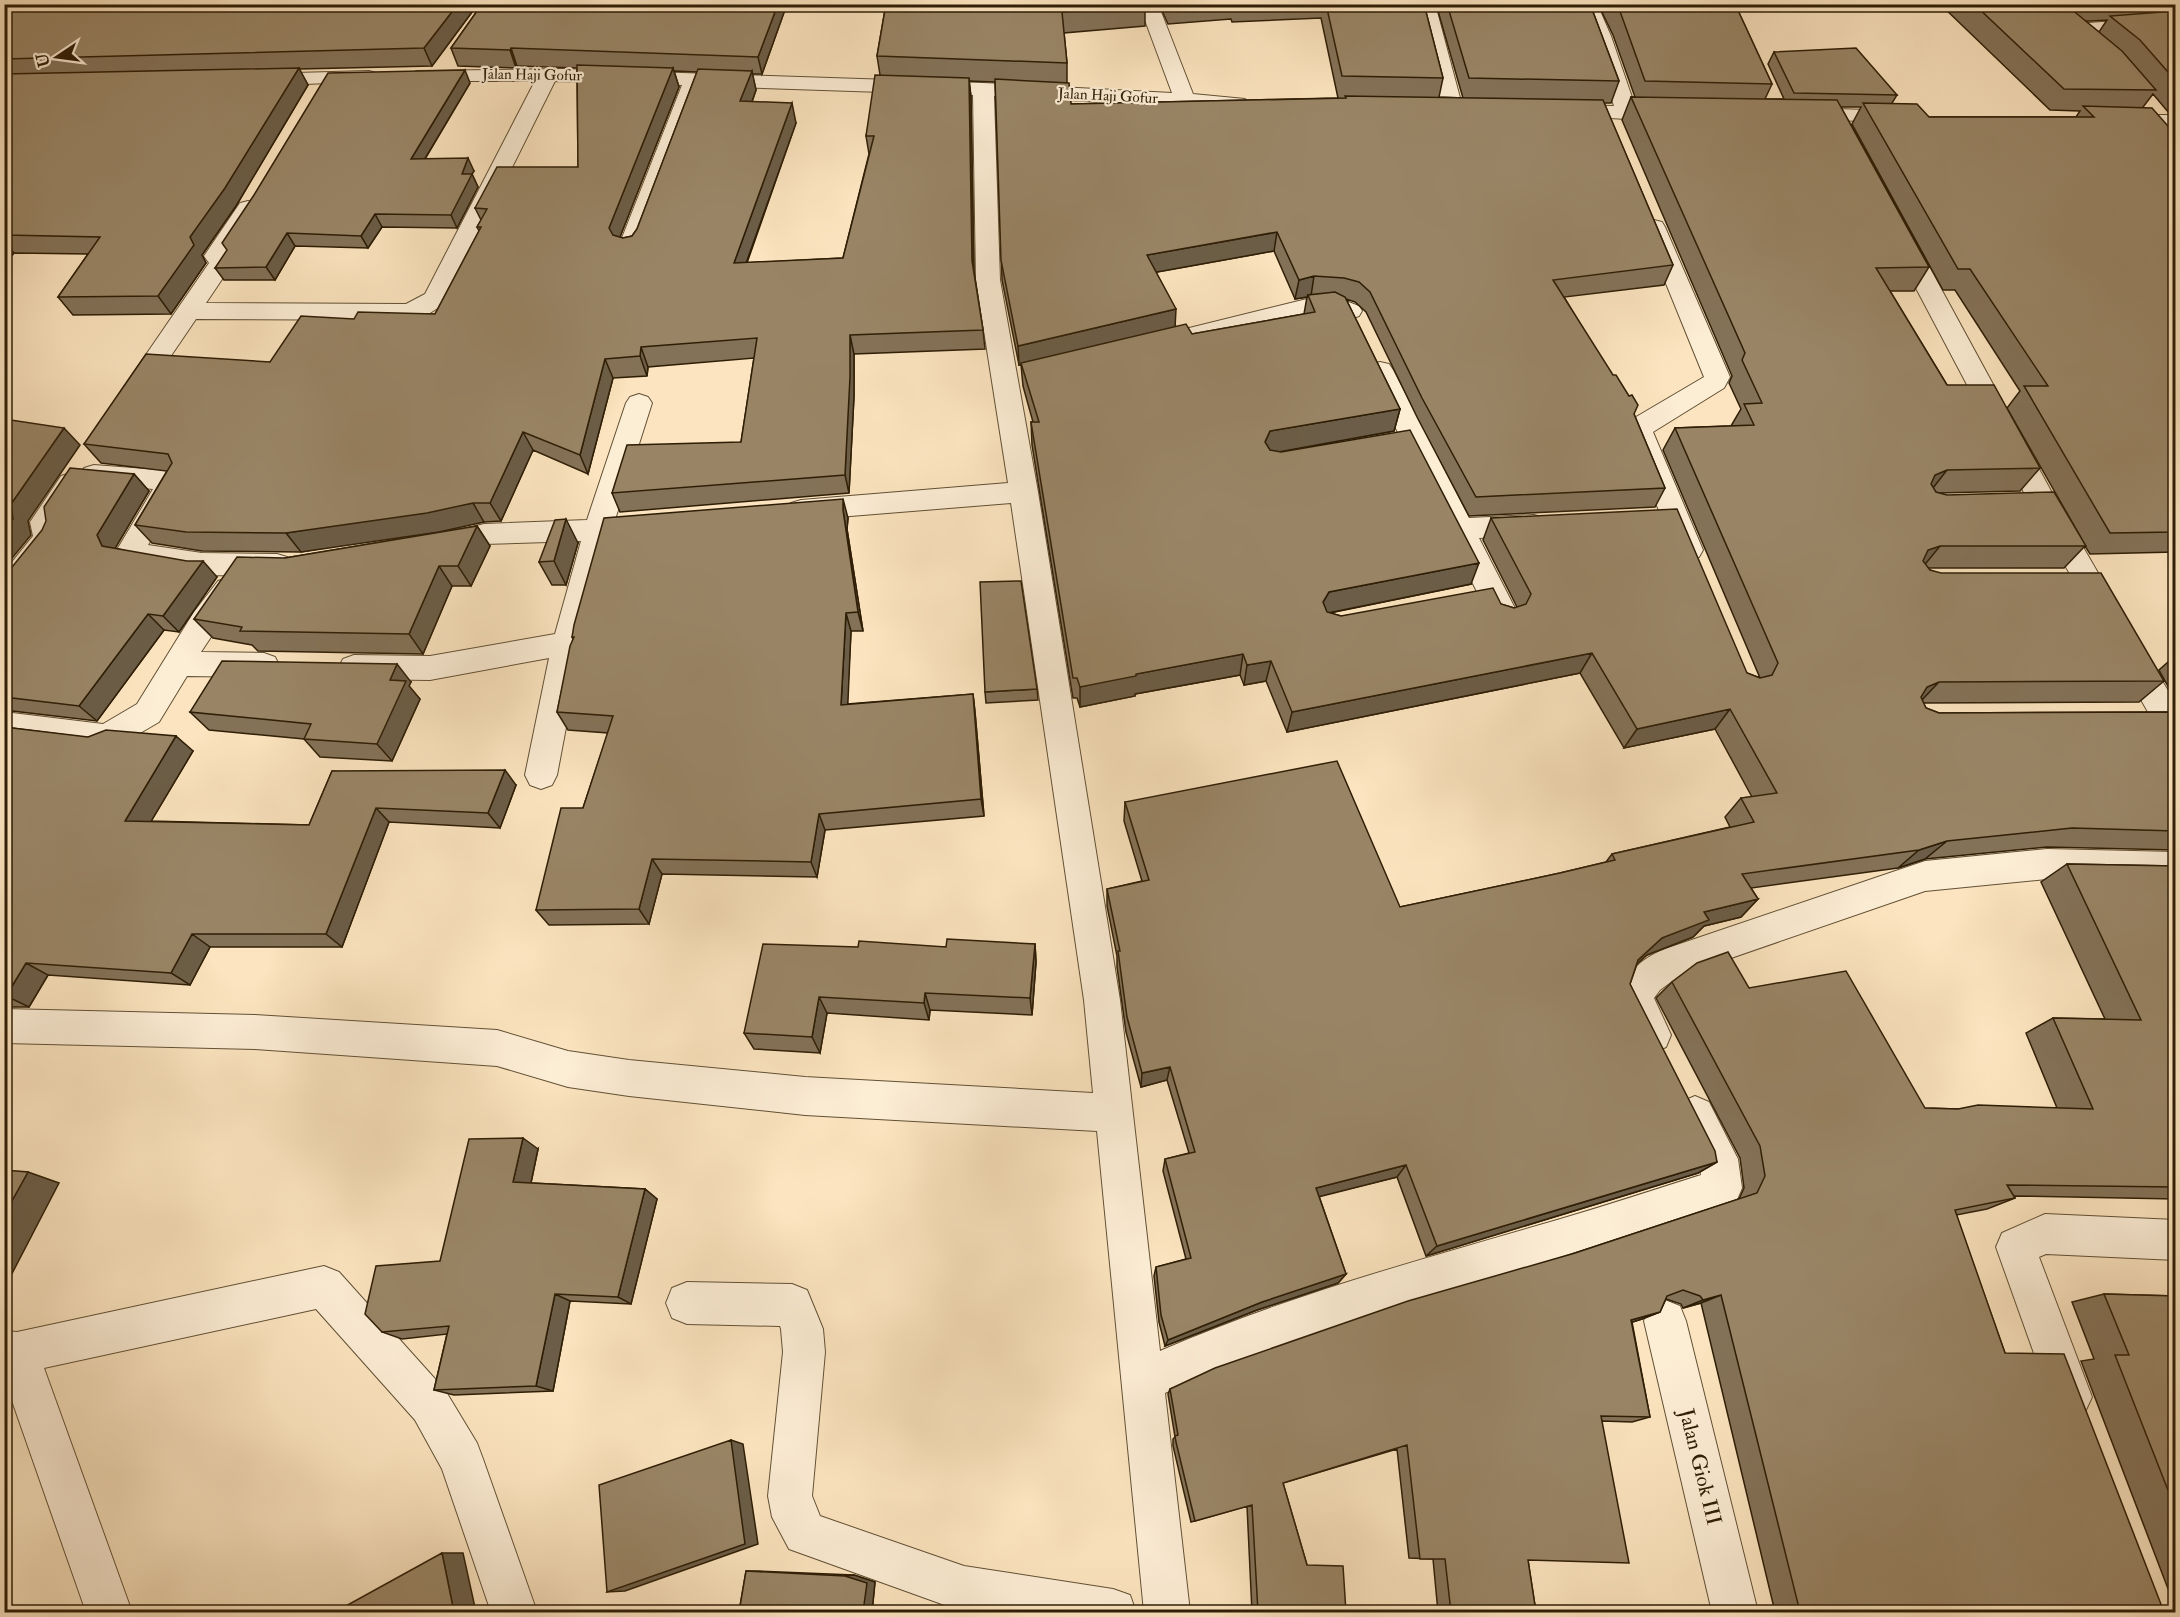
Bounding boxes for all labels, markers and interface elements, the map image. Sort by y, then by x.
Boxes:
north arrow [27,27,87,87]
text: U [32,51,55,69]
street label: Jalan Haji Gofur [481,65,583,86]
street label: Jalan Haji Gofur [1057,84,1159,109]
street label: Jalan Giok III [1672,1405,1727,1528]

